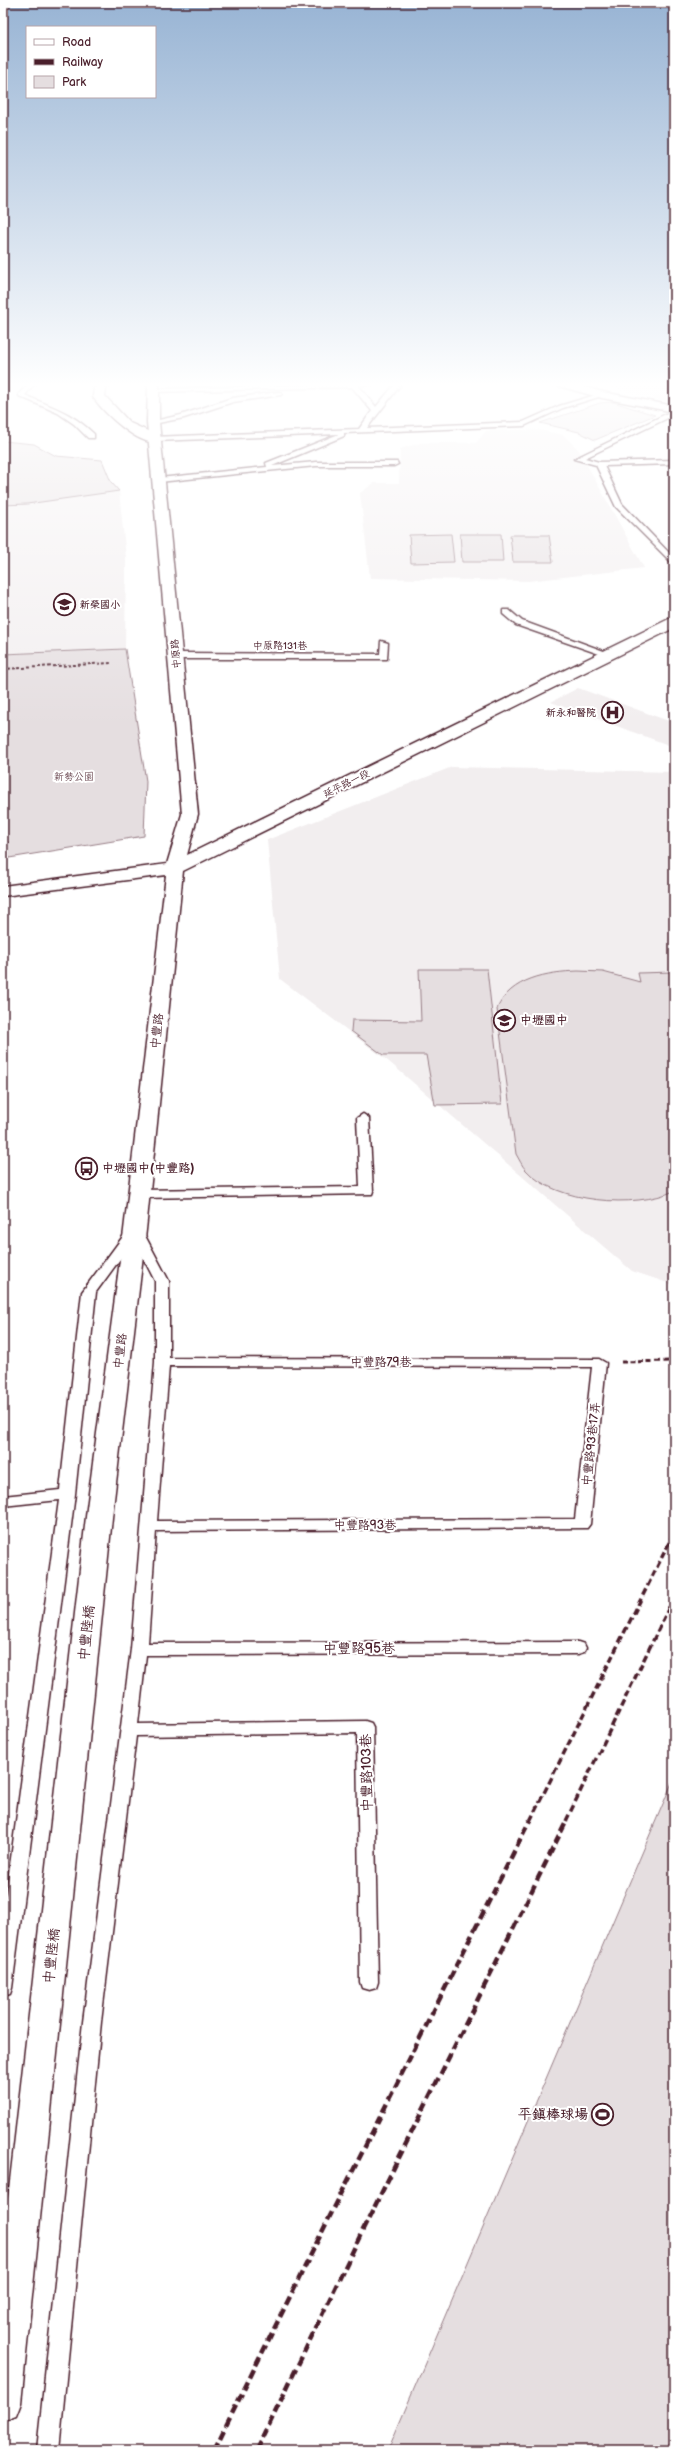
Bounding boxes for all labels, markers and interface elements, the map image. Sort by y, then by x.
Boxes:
legend [26,26,156,98]
text: Road [62,35,91,50]
text: Railway [62,55,104,70]
text: Park [62,75,86,90]
school or university icon: 新榮國小 [51,591,77,617]
place label: 新榮國小 [80,599,120,611]
street label: 中原路 [169,638,183,669]
street label: 中原路131巷 [253,640,308,652]
hospital icon: 新永和醫院 [599,699,625,725]
place label: 新永和醫院 [546,707,596,719]
street label: 延平路一段 [321,768,372,800]
park label: 新勢公園 [54,771,94,783]
school or university icon: 中壢國中 [491,1007,517,1033]
street label: 中豐路 [148,1012,167,1050]
place label: 中壢國中 [520,1013,568,1028]
bus stop icon: 中壢國中(中豐路) [73,1155,99,1181]
place label: 中壢國中(中豐路) [102,1161,194,1176]
street label: 中豐路 [111,1332,130,1370]
street label: 中豐路79巷 [351,1355,411,1370]
street label: 中豐路93巷17弄 [580,1401,603,1487]
street label: 中豐路93巷 [334,1518,396,1533]
street label: 中豐陸橋 [75,1604,98,1662]
street label: 中豐路95巷 [323,1640,396,1657]
street label: 中豐路103巷 [357,1733,376,1812]
street label: 中豐陸橋 [40,1927,63,1985]
sports icon: 平鎮棒球場 [590,2101,616,2127]
place label: 平鎮棒球場 [518,2106,588,2123]

